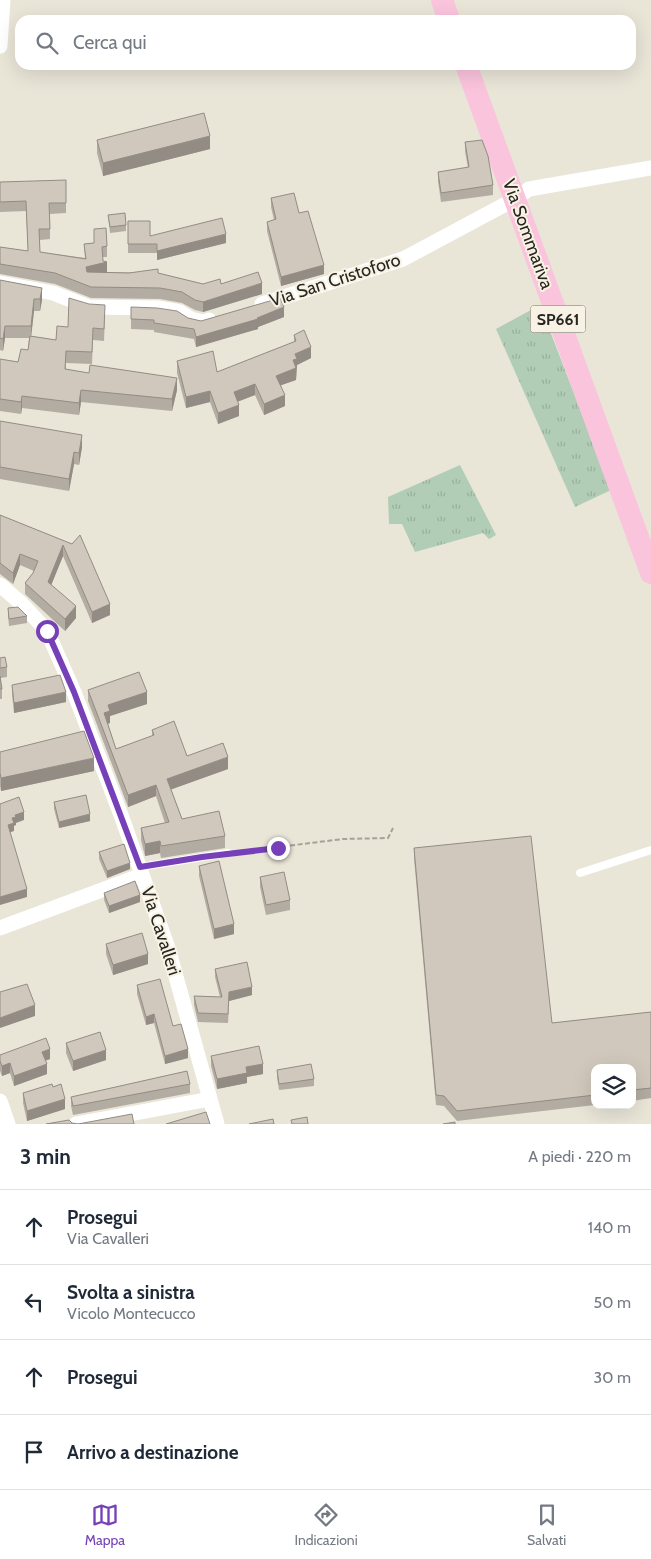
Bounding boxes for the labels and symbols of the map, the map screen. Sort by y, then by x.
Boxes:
street label: Via Sommariva [498,176,558,293]
street label: Via San Cristoforo [267,248,403,312]
road number: SP661 [530,306,586,332]
route start [36,620,59,643]
route end [267,837,290,860]
street label: Via Cavalleri [136,884,186,978]

